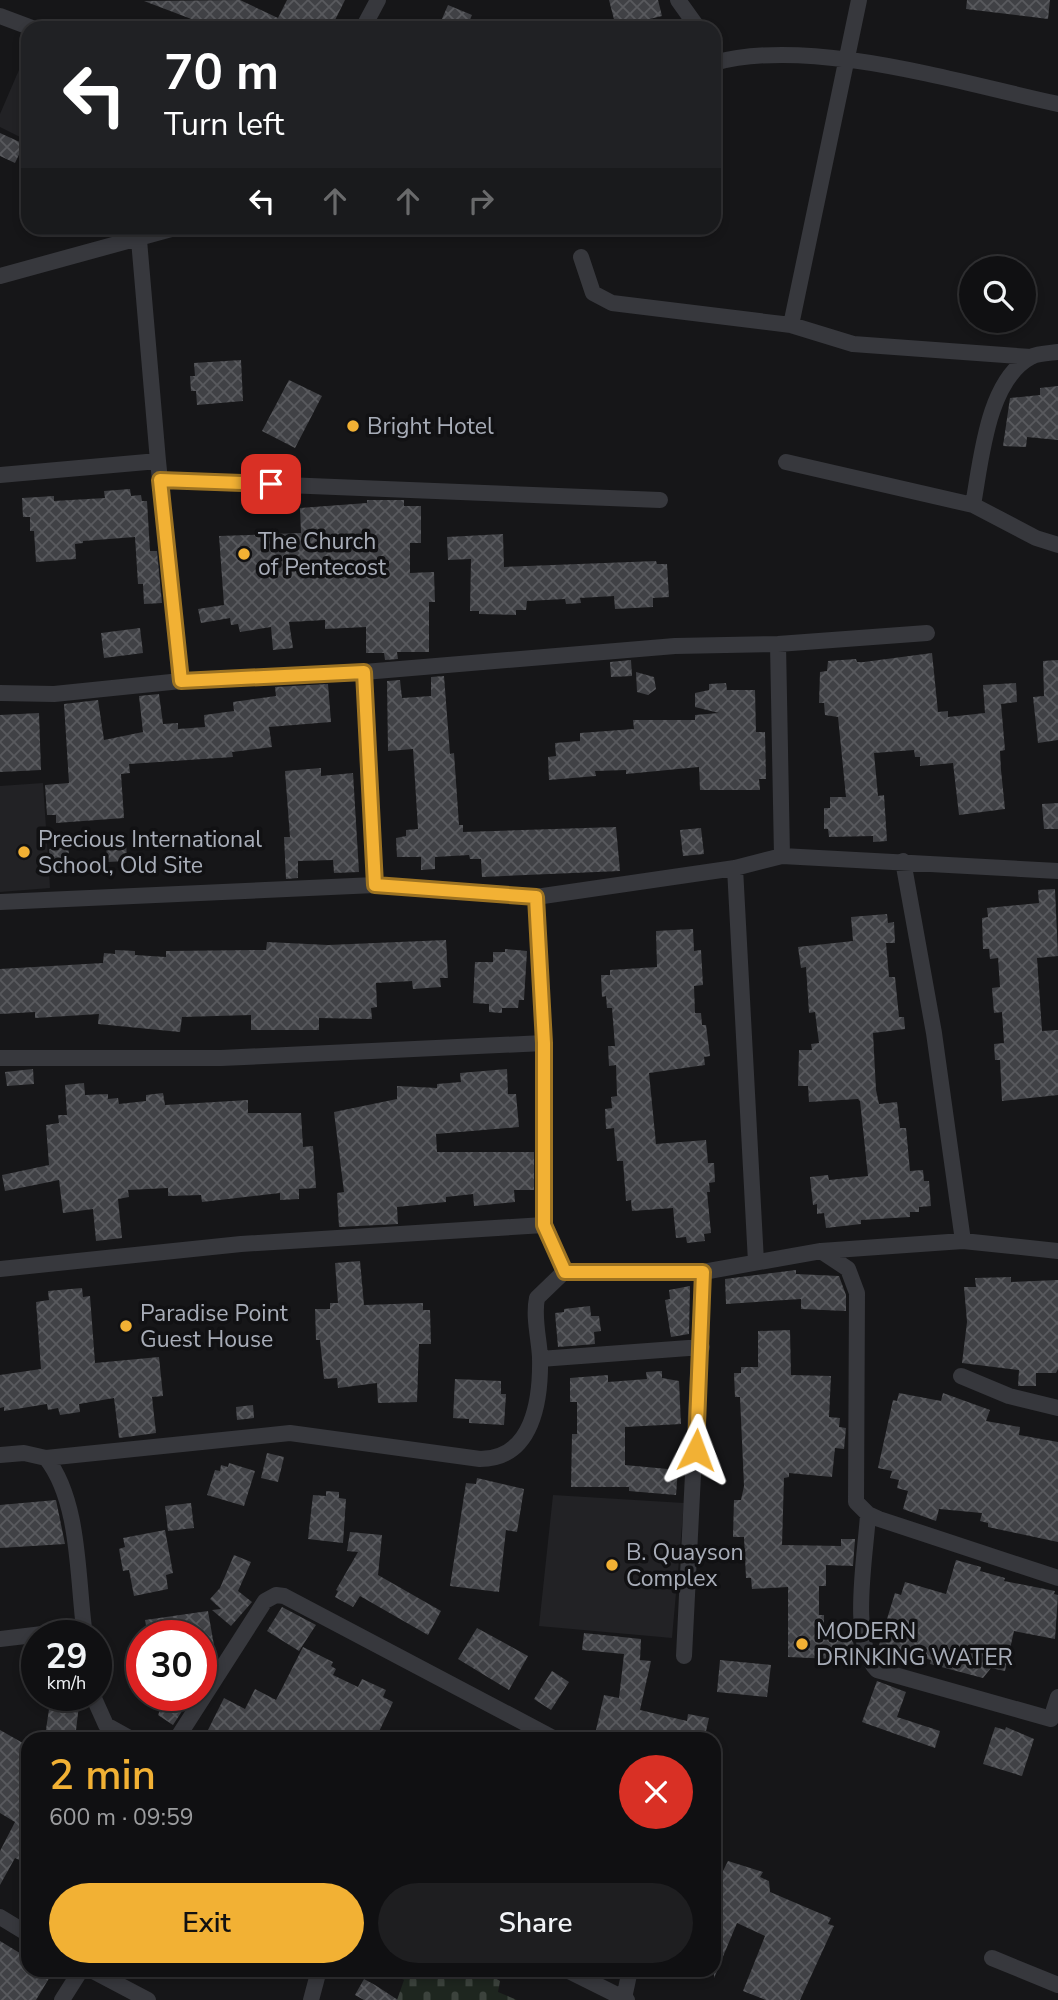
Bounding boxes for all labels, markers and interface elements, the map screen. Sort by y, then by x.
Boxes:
text: 70 m [164,39,279,106]
icon: left [49,49,140,140]
text: Turn left [164,103,284,146]
icon: left [243,182,281,220]
icon: ahead [316,182,354,220]
icon: ahead [389,182,427,220]
icon: right [462,182,500,220]
map controls [959,256,1036,333]
button: search [959,256,1036,333]
place label: Bright Hotel [367,411,494,442]
marker: Bright Hotel [345,418,361,434]
pin [241,454,301,514]
icon: arrive [252,465,290,503]
place label: The Church of Pentecost [258,526,387,583]
marker: The Church of Pentecost [236,546,252,562]
place label: Precious International School, Old Site [38,824,262,881]
marker: Precious International School, Old Site [16,844,32,860]
place label: Paradise Point Guest House [140,1298,289,1355]
marker: Paradise Point Guest House [118,1318,134,1334]
position arrow [659,1413,733,1487]
place label: B. Quayson Complex [626,1537,744,1594]
marker: B. Quayson Complex [604,1557,620,1573]
place label: MODERN DRINKING WATER [816,1616,1013,1673]
speed limit sign: 30 [126,1620,217,1711]
text: 29 [45,1633,88,1680]
marker: MODERN DRINKING WATER [794,1636,810,1652]
text: km/h [47,1671,86,1695]
text: 2 min [49,1747,156,1804]
button: close [619,1755,693,1829]
text: 600 m · 09:59 [49,1802,194,1833]
button: Exit [49,1883,364,1963]
button: Share [378,1883,693,1963]

